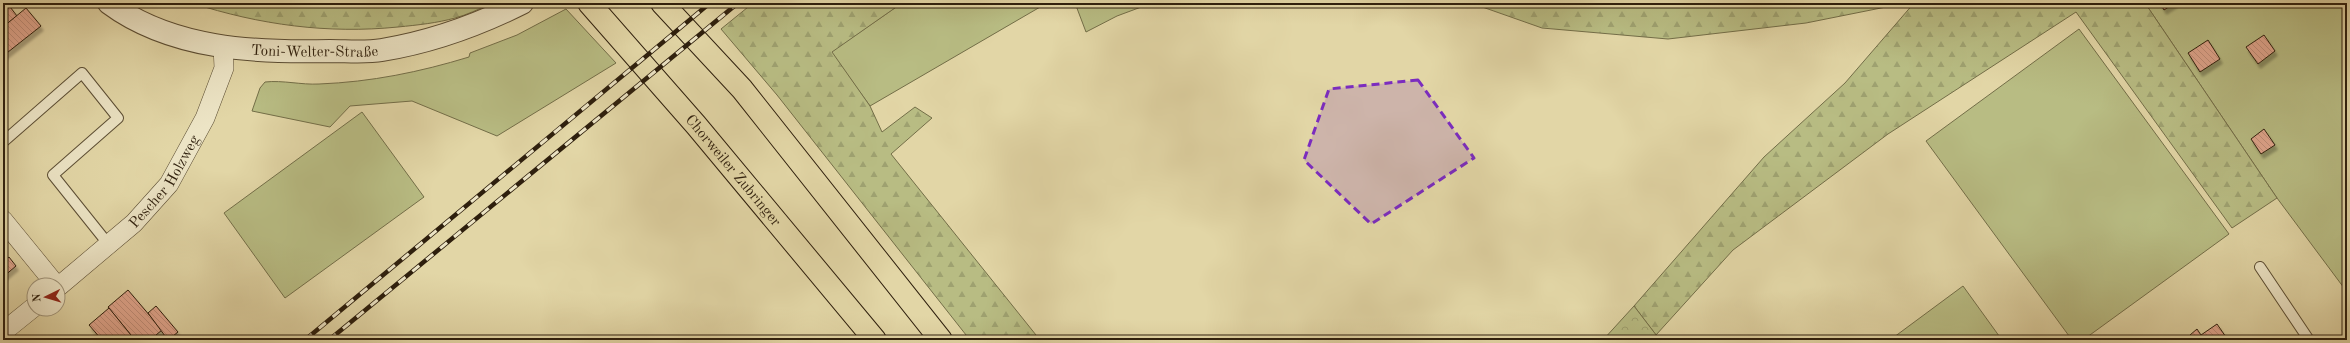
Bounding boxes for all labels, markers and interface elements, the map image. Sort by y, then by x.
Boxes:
street label: Toni-Welter-Straße [250,44,379,61]
street label: Chorweiler Zubringer [682,113,783,230]
street label: Pescher Holzweg [127,133,203,232]
north arrow [26,277,66,317]
text: N [32,292,43,302]

